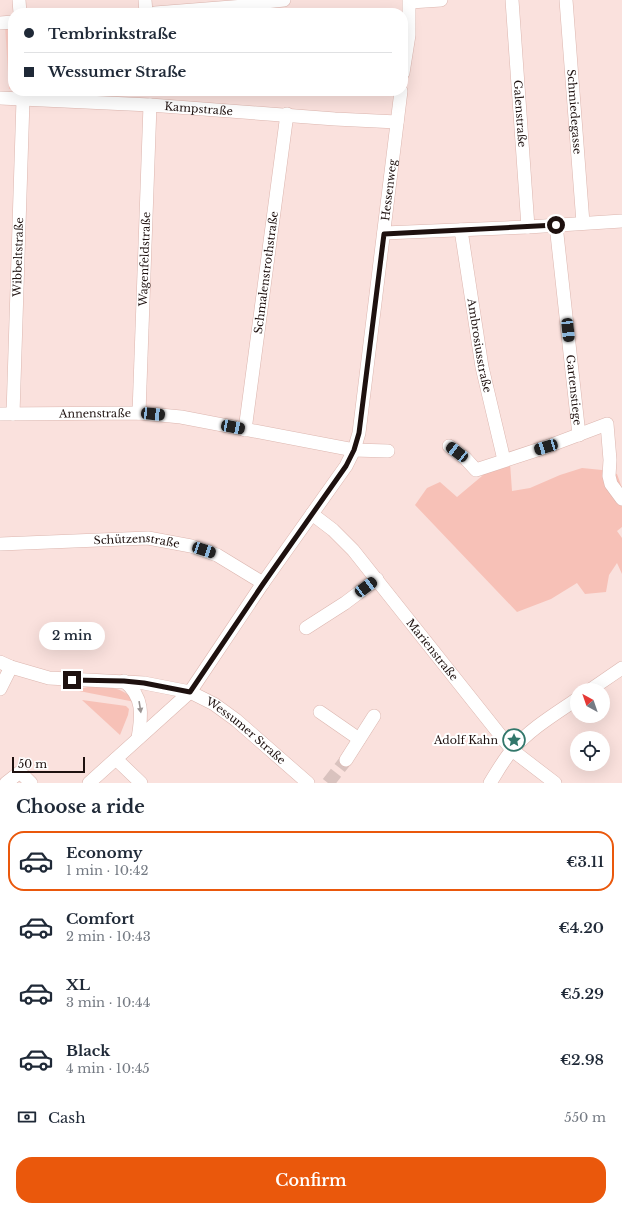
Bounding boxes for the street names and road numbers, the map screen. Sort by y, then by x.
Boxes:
street label: Schmiedegasse [564,69,585,155]
street label: Galenstraße [511,80,529,148]
street label: Kampstraße [164,99,233,118]
street label: Hessenweg [378,158,400,222]
street label: Schmalenstrothstraße [251,210,281,335]
street label: Wagenfeldstraße [136,212,153,308]
street label: Wibbeltstraße [10,217,26,298]
street label: Ambrosiusstraße [464,296,495,394]
street label: Gartenstiege [563,354,585,426]
street label: Annenstraße [58,406,131,421]
street label: Schützenstraße [93,531,181,551]
street label: Marienstraße [403,616,461,684]
street label: Wessumer Straße [203,694,288,767]

